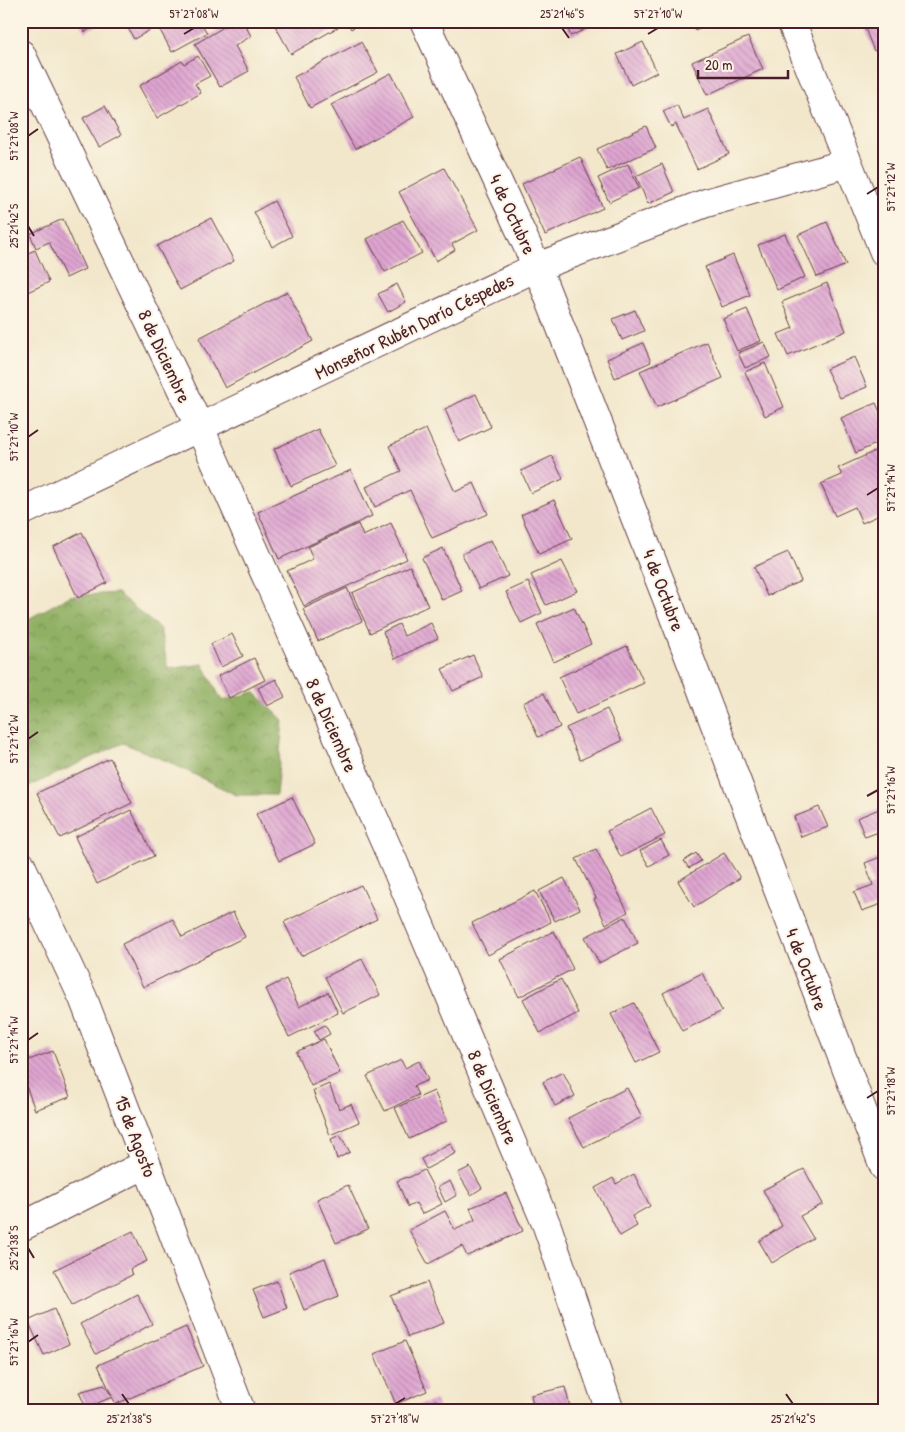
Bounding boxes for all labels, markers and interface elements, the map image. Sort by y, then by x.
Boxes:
text: 57°27'08"W [170,5,219,22]
text: 25°21'46"S [540,5,584,22]
text: 57°27'10"W [634,5,683,22]
scale bar [698,48,788,80]
text: 20 m [705,54,732,75]
text: 57°27'08"W [5,111,22,160]
text: 57°27'12"W [882,162,899,211]
street label: 4 de Octubre [483,170,543,259]
text: 25°21'42"S [5,203,22,248]
street label: Monseñor Rubén Darío Céspedes [310,266,518,386]
street label: 8 de Diciembre [132,305,198,407]
text: 57°27'10"W [5,412,22,461]
text: 57°27'14"W [882,464,899,512]
street label: 4 de Octubre [637,545,692,635]
street label: 8 de Diciembre [300,674,364,776]
text: 57°27'12"W [5,714,22,763]
text: 57°27'16"W [882,766,899,814]
street label: 4 de Octubre [780,924,835,1014]
text: 57°27'14"W [5,1016,22,1064]
street label: 8 de Diciembre [461,1046,525,1149]
text: 57°27'18"W [882,1066,899,1115]
street label: 15 de Agosto [109,1091,164,1181]
text: 25°21'38"S [5,1225,22,1271]
text: 57°27'16"W [5,1318,22,1366]
text: 25°21'38"S [106,1410,152,1427]
text: 57°27'18"W [371,1410,420,1427]
text: 25°21'42"S [771,1410,816,1427]

